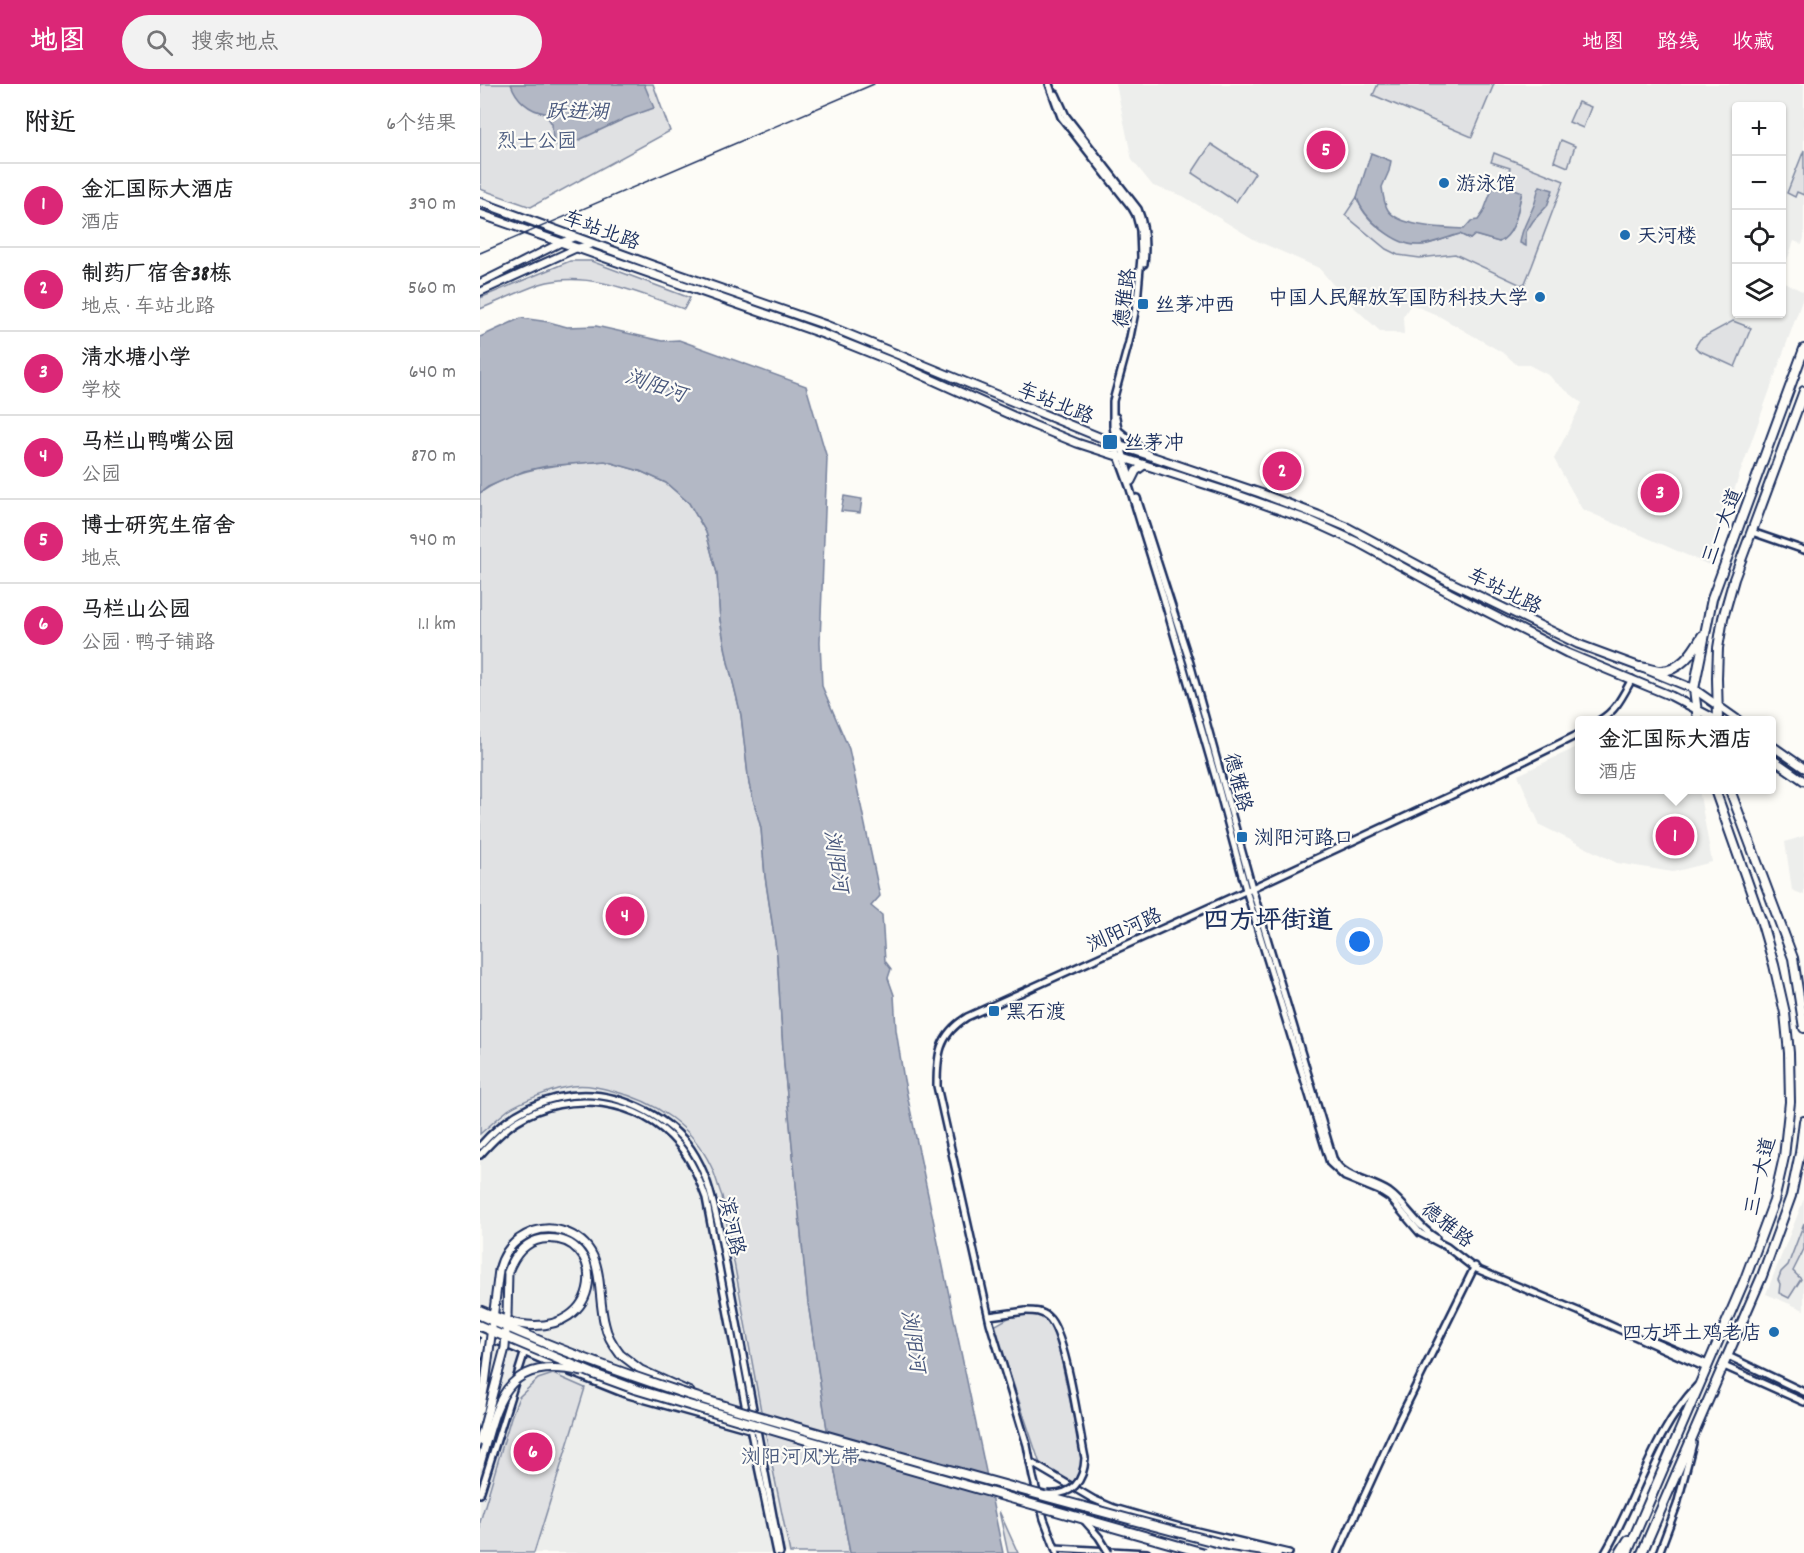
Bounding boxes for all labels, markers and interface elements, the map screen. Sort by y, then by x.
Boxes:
search box [122,15,542,69]
text: 地图 [30,24,86,64]
icon: search [143,26,176,59]
text: 搜索地点 [191,28,279,59]
text: 地图 [1582,29,1624,59]
text: 路线 [1657,29,1699,59]
text: 收藏 [1732,29,1774,59]
water label: 跃进湖 [546,99,610,129]
map controls [1732,102,1786,318]
button: + [1732,102,1786,156]
text: 附近 [24,106,76,143]
text: 6个结果 [386,111,456,139]
pin: 5 [1306,128,1346,172]
park label: 烈士公园 [497,129,577,157]
button: − [1732,156,1786,210]
place label: 游泳馆 [1456,172,1516,200]
text: 金汇国际大酒店 [81,176,235,207]
marker: 游泳馆 [1437,176,1451,190]
text: 1 [41,191,46,219]
text: 390 m [409,191,456,219]
street label: 车站北路 [559,205,644,259]
text: 酒店 [81,210,121,238]
button: locate [1732,210,1786,264]
place label: 天河楼 [1637,224,1697,252]
marker: 天河楼 [1618,228,1632,242]
text: 制药厂宿舍38栋 [81,260,232,291]
button: layers [1732,264,1786,318]
street label: 德雅路 [1109,266,1145,330]
text: 2 [39,275,48,303]
text: 560 m [408,275,456,303]
place label: 中国人民解放军国防科技大学 [1268,286,1528,314]
marker: 中国人民解放军国防科技大学 [1533,290,1547,304]
place label: 丝茅冲西 [1155,293,1235,321]
text: 地点 · 车站北路 [81,294,215,322]
marker: 丝茅冲西 [1136,297,1150,311]
text: 清水塘小学 [81,344,191,375]
text: 3 [39,359,48,387]
text: 640 m [409,359,456,387]
water label: 浏阳河 [620,363,693,413]
street label: 车站北路 [1013,377,1098,433]
text: 学校 [81,378,121,406]
text: 马栏山鸭嘴公园 [81,428,235,459]
place label: 丝茅冲 [1124,431,1184,459]
marker: 丝茅冲 [1101,433,1119,451]
text: 4 [39,443,48,471]
text: 870 m [411,443,456,471]
pin: 2 [1262,448,1302,494]
text: 公园 [81,462,121,490]
pin: 3 [1640,470,1680,516]
street label: 三一大道 [1696,485,1751,569]
text: 博士研究生宿舍 [81,512,235,543]
text: 5 [39,527,48,555]
text: 940 m [409,527,456,555]
text: 地点 [81,546,121,574]
street label: 车站北路 [1462,563,1547,623]
text: 马栏山公园 [81,596,191,627]
text: 6 [39,611,48,639]
text: 1.1 km [417,611,456,639]
text: 公园 · 鸭子铺路 [81,630,215,658]
popup [1575,716,1776,794]
text: 金汇国际大酒店 [1598,726,1753,757]
street label: 德雅路 [1215,750,1258,816]
text: 酒店 [1598,760,1638,788]
pin: 1 [1656,814,1694,858]
place label: 浏阳河路口 [1254,826,1354,854]
water label: 浏阳河 [814,828,854,898]
marker: 浏阳河路口 [1235,830,1249,844]
pin: 4 [606,894,644,938]
street label: 浏阳河路 [1083,902,1168,961]
district label: 四方坪街道 [1203,904,1333,941]
your location [1345,927,1374,956]
place label: 黑石渡 [1006,1000,1066,1028]
marker: 黑石渡 [987,1004,1001,1018]
street label: 三一大道 [1739,1135,1785,1219]
street label: 滨河路 [710,1194,750,1260]
street label: 德雅路 [1414,1197,1479,1256]
water label: 浏阳河 [891,1308,931,1378]
place label: 四方坪土鸡老店 [1622,1321,1762,1349]
marker: 四方坪土鸡老店 [1767,1325,1781,1339]
pin: 6 [514,1430,552,1474]
park label: 浏阳河风光带 [741,1445,861,1473]

